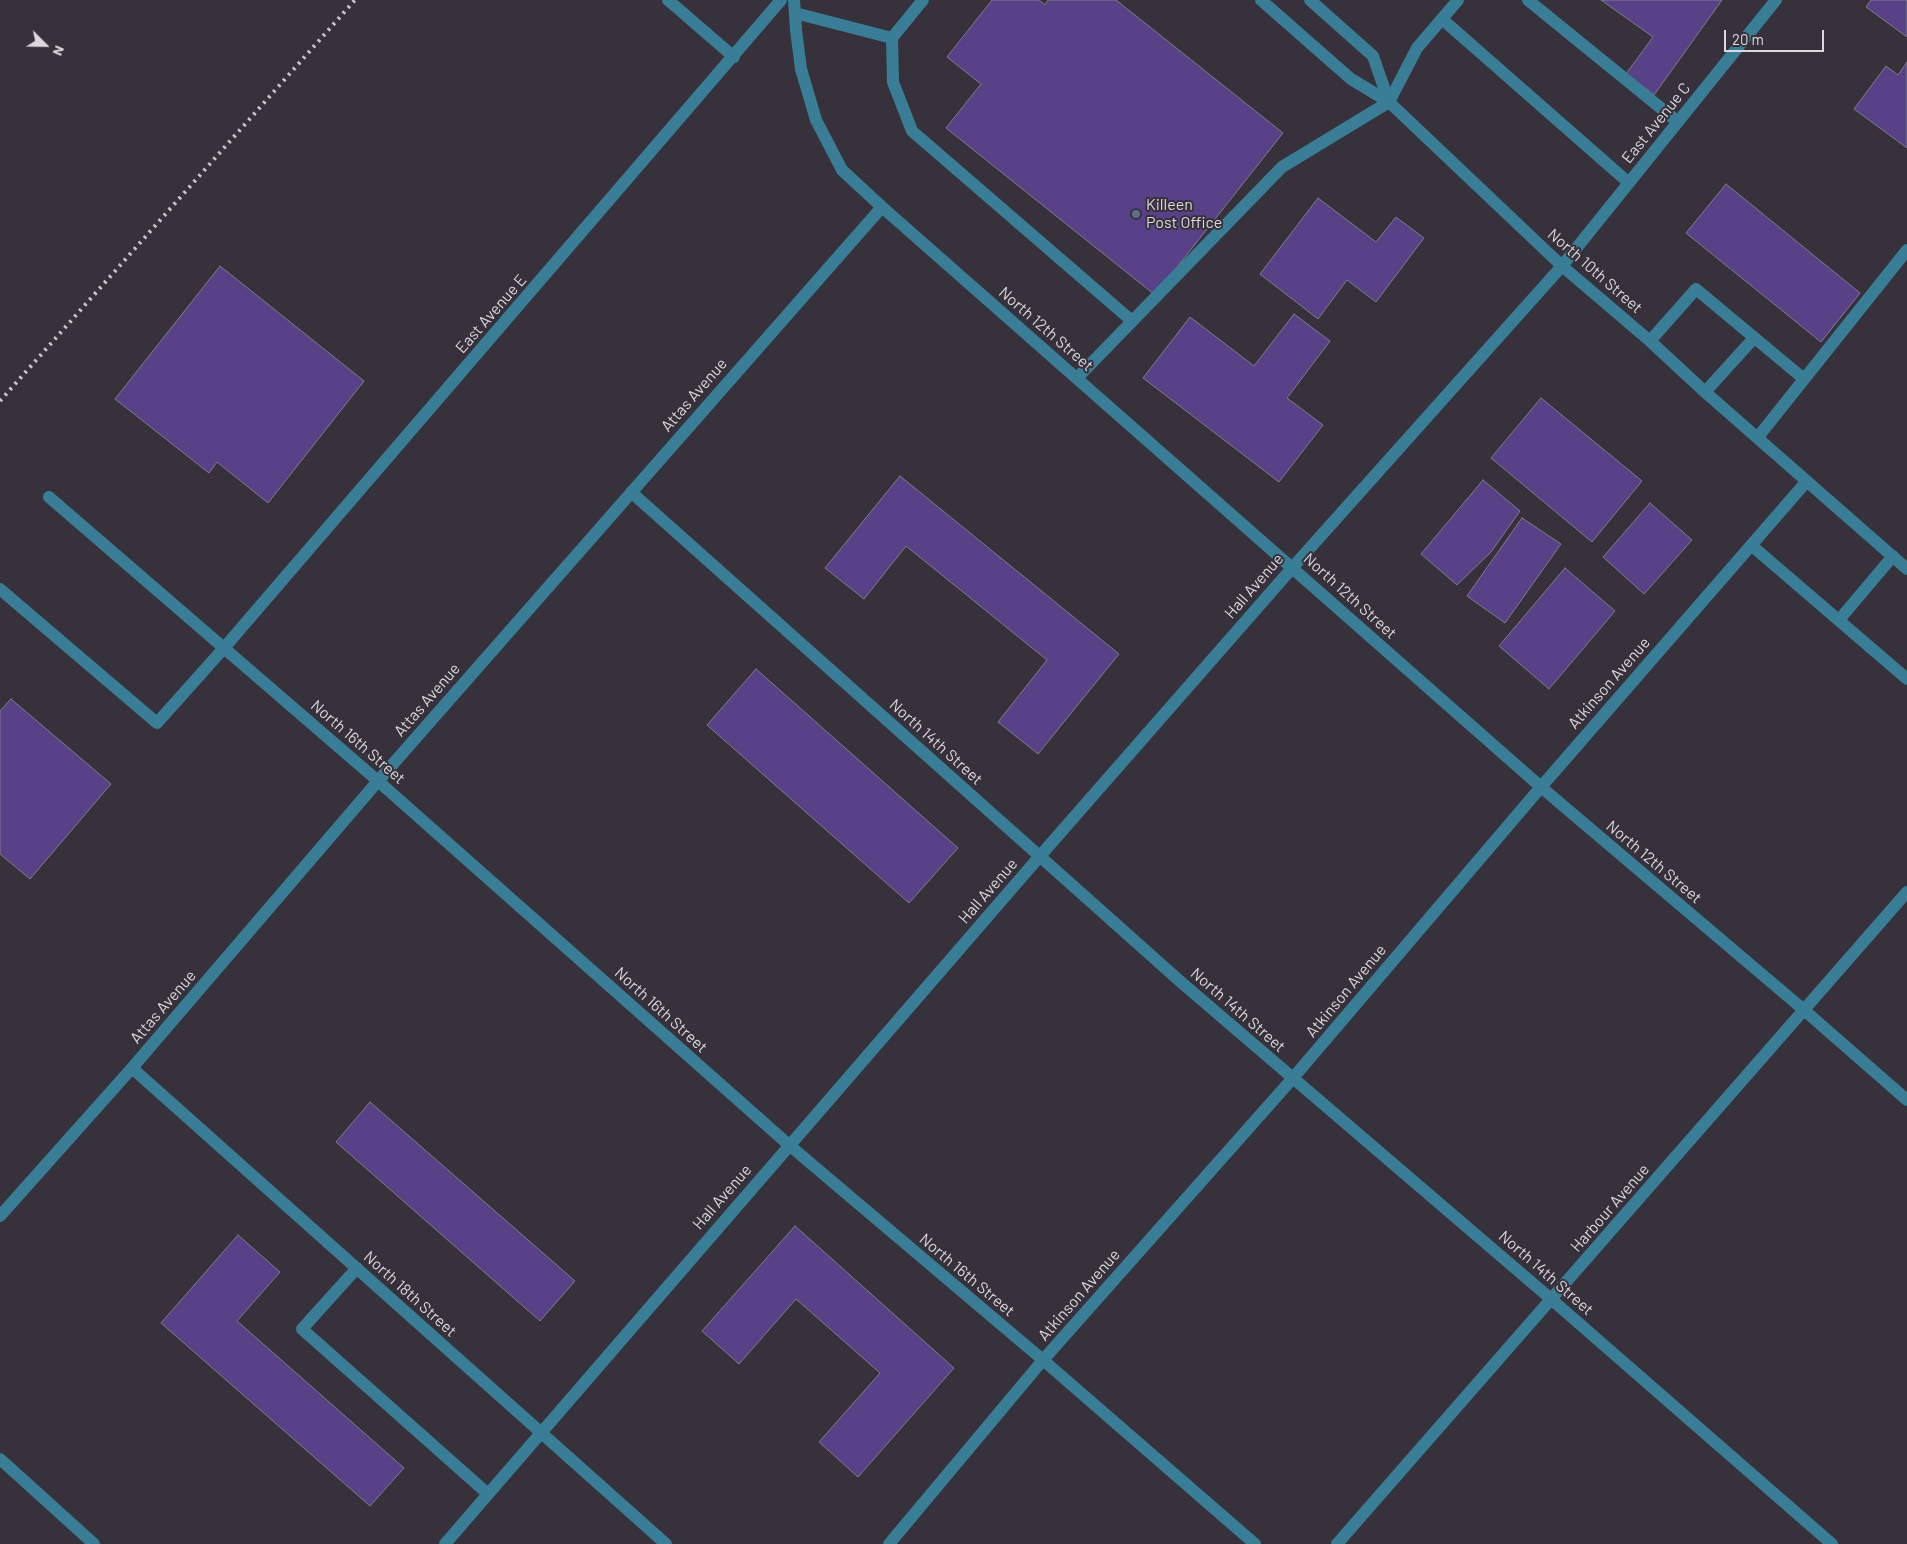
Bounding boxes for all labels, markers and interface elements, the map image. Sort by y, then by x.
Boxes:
north arrow [20,20,70,70]
scale bar [1727,20,1827,52]
text: 20 m [1732,30,1764,48]
text: N [50,43,69,59]
street label: East Avenue C [1618,79,1694,167]
place label: Killeen Post Office [1146,195,1222,233]
marker: Killeen Post Office [1130,208,1142,220]
street label: North 10th Street [1544,225,1646,317]
street label: East Avenue E [452,271,530,357]
street label: North 12th Street [995,283,1097,375]
street label: Attas Avenue [657,354,731,436]
street label: Hall Avenue [1220,549,1288,623]
street label: North 12th Street [1299,549,1401,643]
street label: Atkinson Avenue [1564,633,1654,733]
street label: Attas Avenue [390,659,464,741]
street label: North 14th Street [885,695,987,789]
street label: North 16th Street [307,696,409,788]
street label: North 12th Street [1602,816,1706,908]
street label: Hall Avenue [954,854,1022,928]
street label: Atkinson Avenue [1302,941,1390,1041]
street label: North 16th Street [611,963,711,1057]
street label: North 14th Street [1187,964,1289,1056]
street label: Attas Avenue [126,966,200,1048]
street label: Hall Avenue [688,1160,756,1234]
street label: Harbour Avenue [1567,1160,1653,1256]
street label: North 14th Street [1495,1227,1597,1319]
street label: North 16th Street [915,1230,1019,1320]
street label: Atkinson Avenue [1034,1245,1124,1345]
street label: North 18th Street [360,1247,460,1341]

